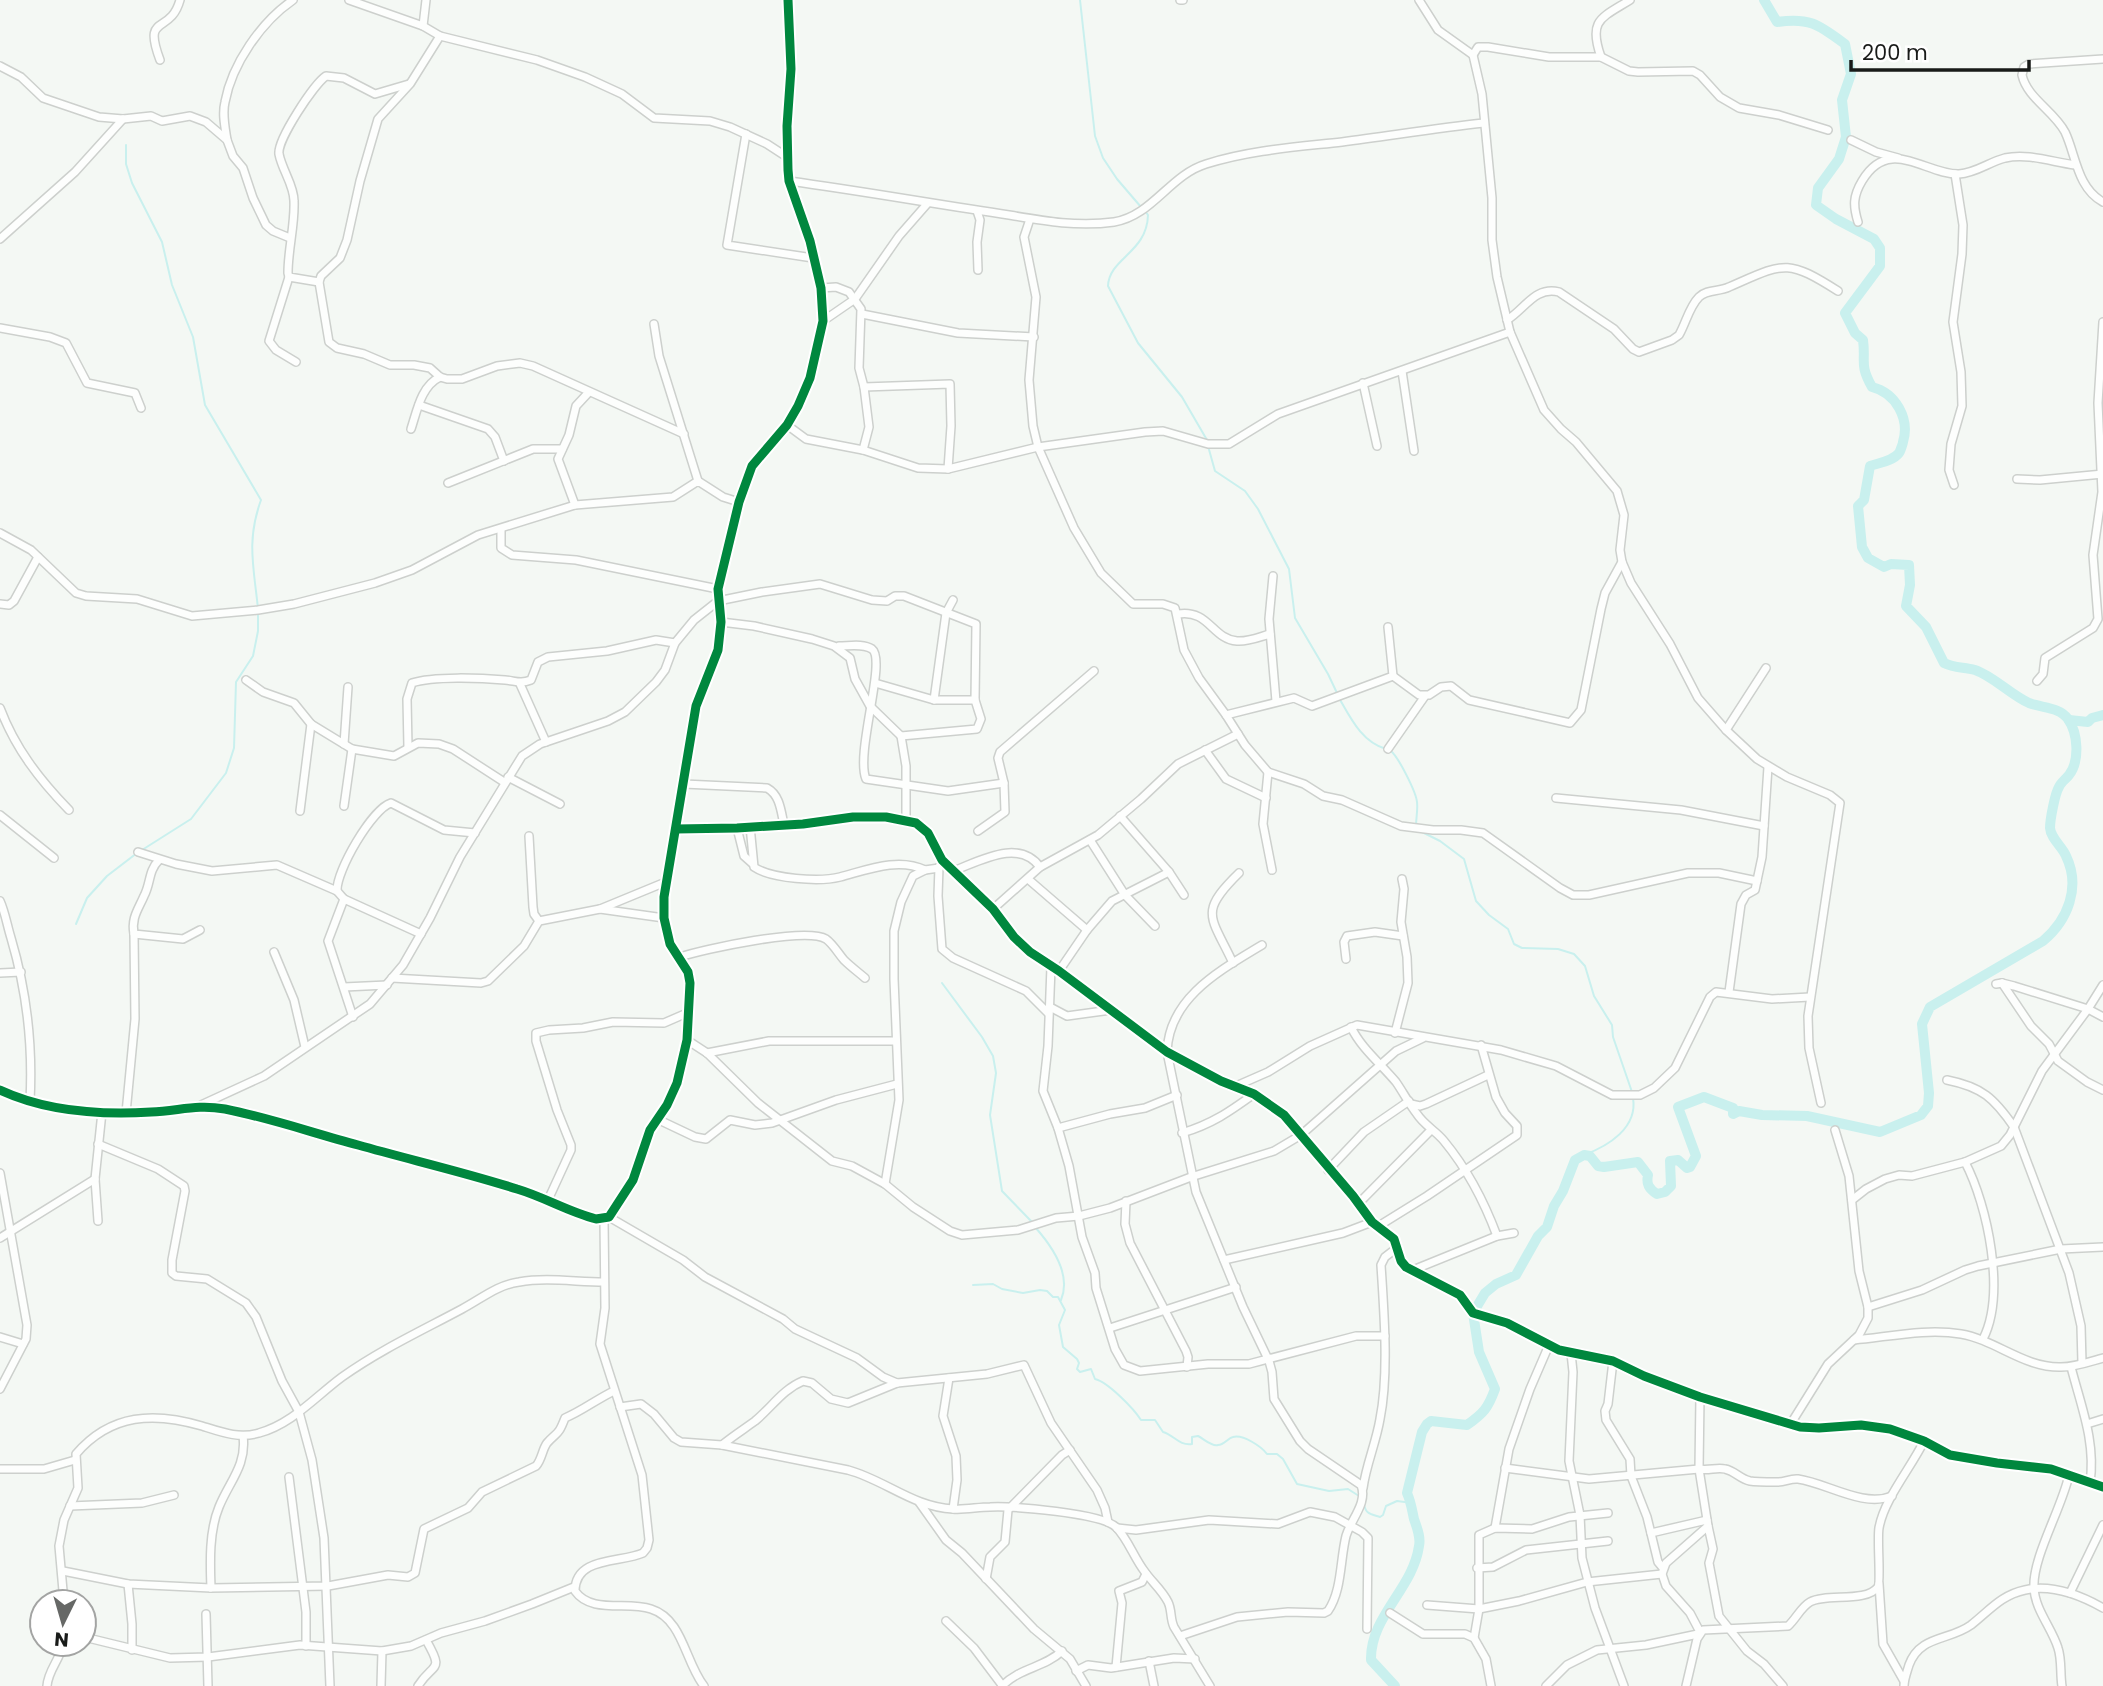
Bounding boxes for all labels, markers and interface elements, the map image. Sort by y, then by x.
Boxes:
scale bar [1851,28,2030,72]
text: 200 m [1862,38,1928,67]
north arrow [28,1588,98,1658]
text: N [53,1625,70,1654]

